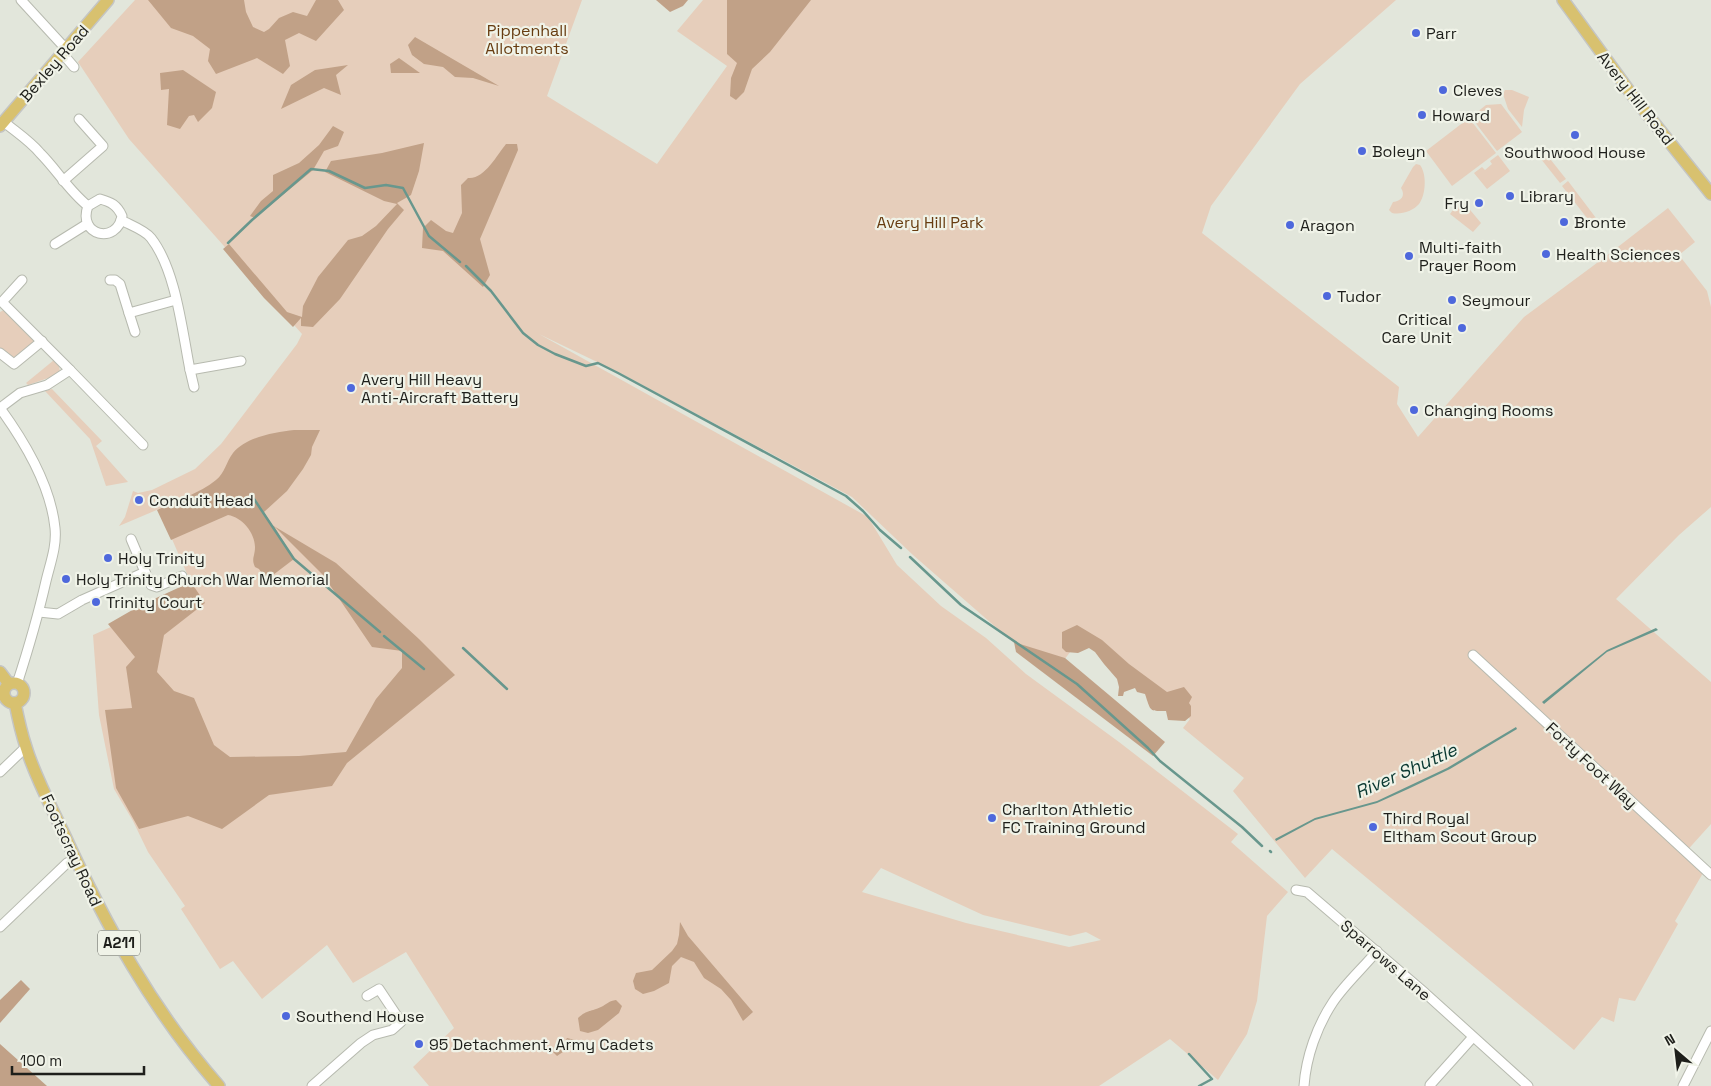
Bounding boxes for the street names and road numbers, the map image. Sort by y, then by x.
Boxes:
street label: Bexley Road [15,20,94,106]
street label: Avery Hill Road [1593,47,1679,149]
street label: Forty Foot Way [1541,718,1642,813]
street label: Footscray Road [36,791,107,910]
street label: Sparrows Lane [1336,915,1435,1005]
road number: A211 [98,930,140,956]

